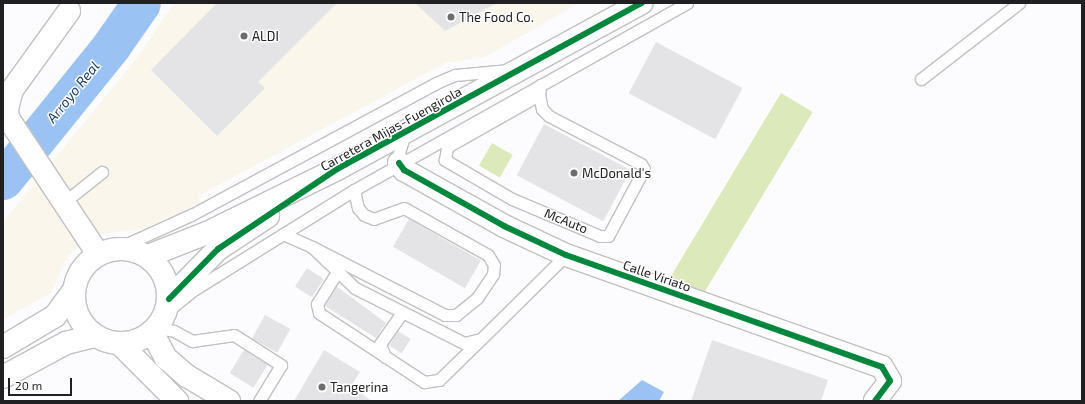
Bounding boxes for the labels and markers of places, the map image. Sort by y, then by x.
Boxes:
place label: The Food Co. [459,9,534,25]
marker: The Food Co. [446,12,456,22]
place label: ALDI [252,28,279,44]
marker: ALDI [239,31,249,41]
place label: McDonald's [582,165,651,181]
marker: McDonald's [569,168,579,178]
place label: Tangerina [330,379,388,395]
marker: Tangerina [317,382,327,392]

